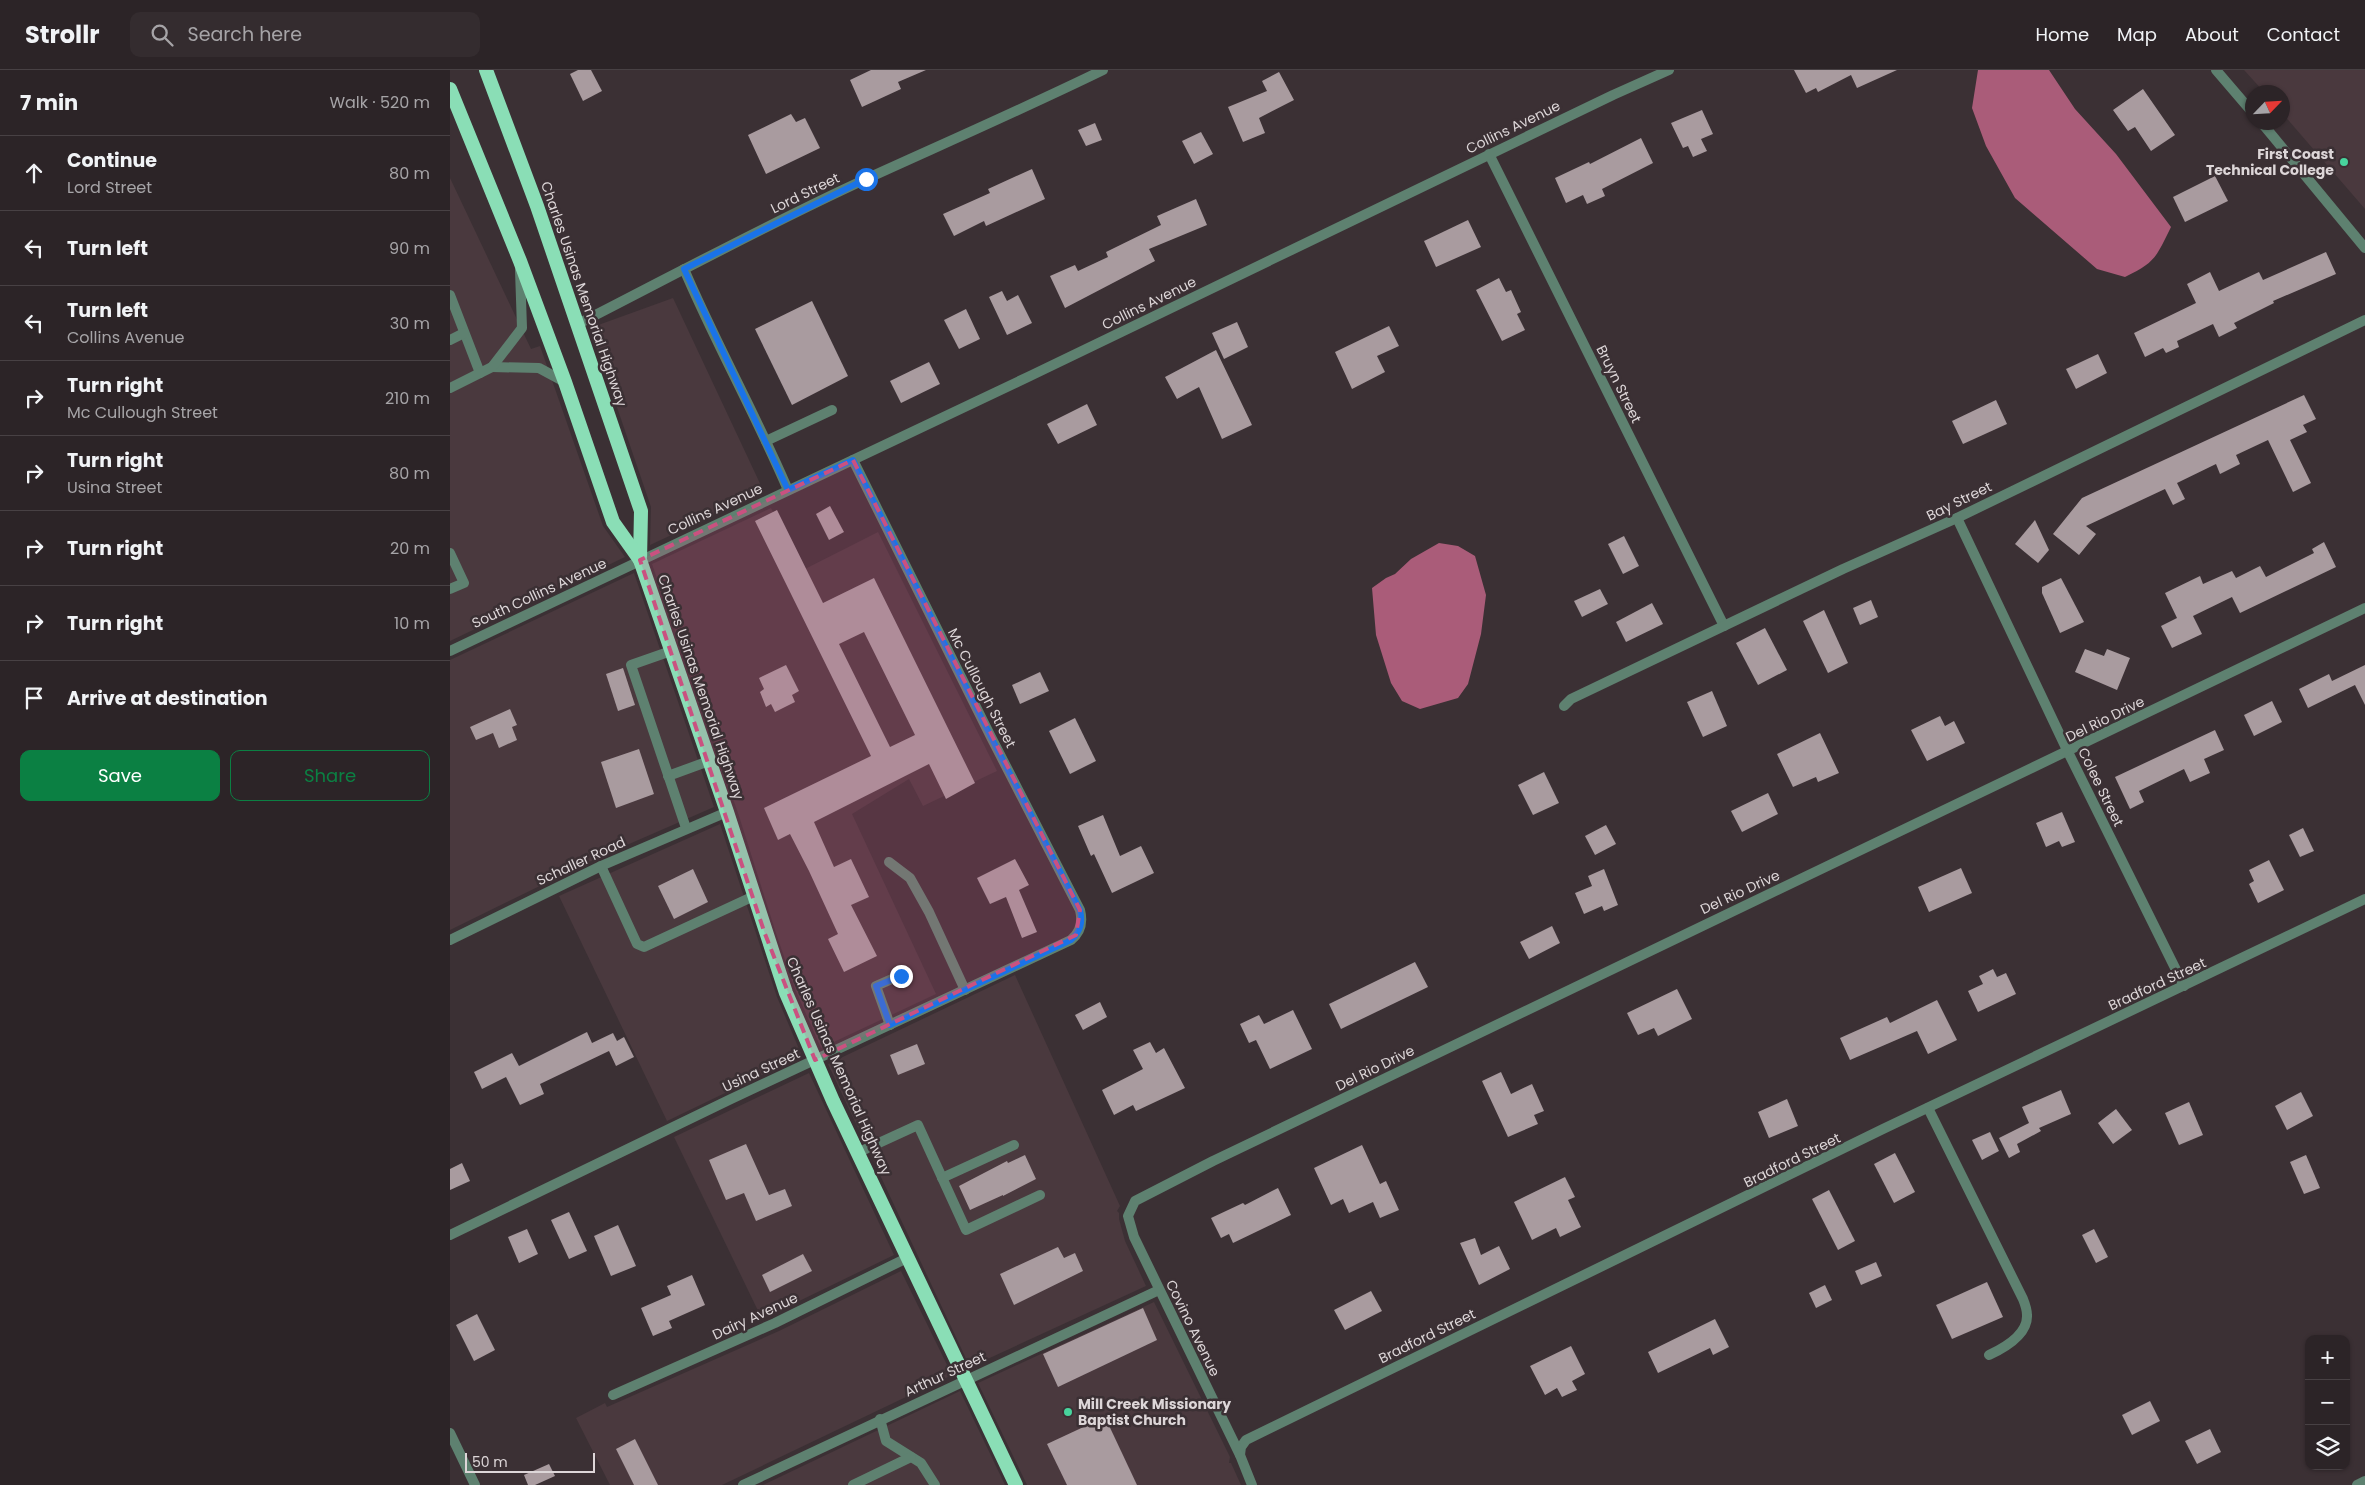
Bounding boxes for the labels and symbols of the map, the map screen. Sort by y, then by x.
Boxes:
north arrow [2245,85,2290,130]
street label: Collins Avenue [1462,95,1564,158]
place label: First Coast Technical College [2206,144,2334,180]
marker: First Coast Technical College [2338,156,2350,168]
street label: Lord Street [767,168,843,218]
route start [855,168,878,191]
street label: Charles Usinas Memorial Highway [536,179,632,409]
street label: Collins Avenue [1098,271,1200,334]
street label: Bruyn Street [1592,342,1646,426]
street label: Bay Street [1923,477,1995,525]
street label: Collins Avenue [664,478,766,540]
street label: South Collins Avenue [468,553,610,633]
street label: Charles Usinas Memorial Highway [653,572,749,802]
street label: Mc Cullough Street [943,625,1021,751]
street label: Del Rio Drive [2062,691,2148,747]
street label: Colee Street [2073,744,2129,830]
street label: Schaller Road [533,832,629,890]
street label: Del Rio Drive [1697,865,1783,919]
street label: Bradford Street [2105,953,2209,1015]
street label: Charles Usinas Memorial Highway [782,954,896,1178]
route end [890,965,913,988]
street label: Del Rio Drive [1332,1040,1418,1096]
street label: Usina Street [719,1043,803,1097]
street label: Bradford Street [1740,1128,1844,1192]
street label: Covino Avenue [1161,1276,1225,1380]
street label: Dairy Avenue [709,1287,801,1345]
street label: Bradford Street [1375,1304,1479,1368]
street label: Arthur Street [901,1346,989,1402]
place label: Mill Creek Missionary Baptist Church [1078,1394,1231,1430]
marker: Mill Creek Missionary Baptist Church [1062,1406,1074,1418]
scale bar [465,1450,595,1473]

